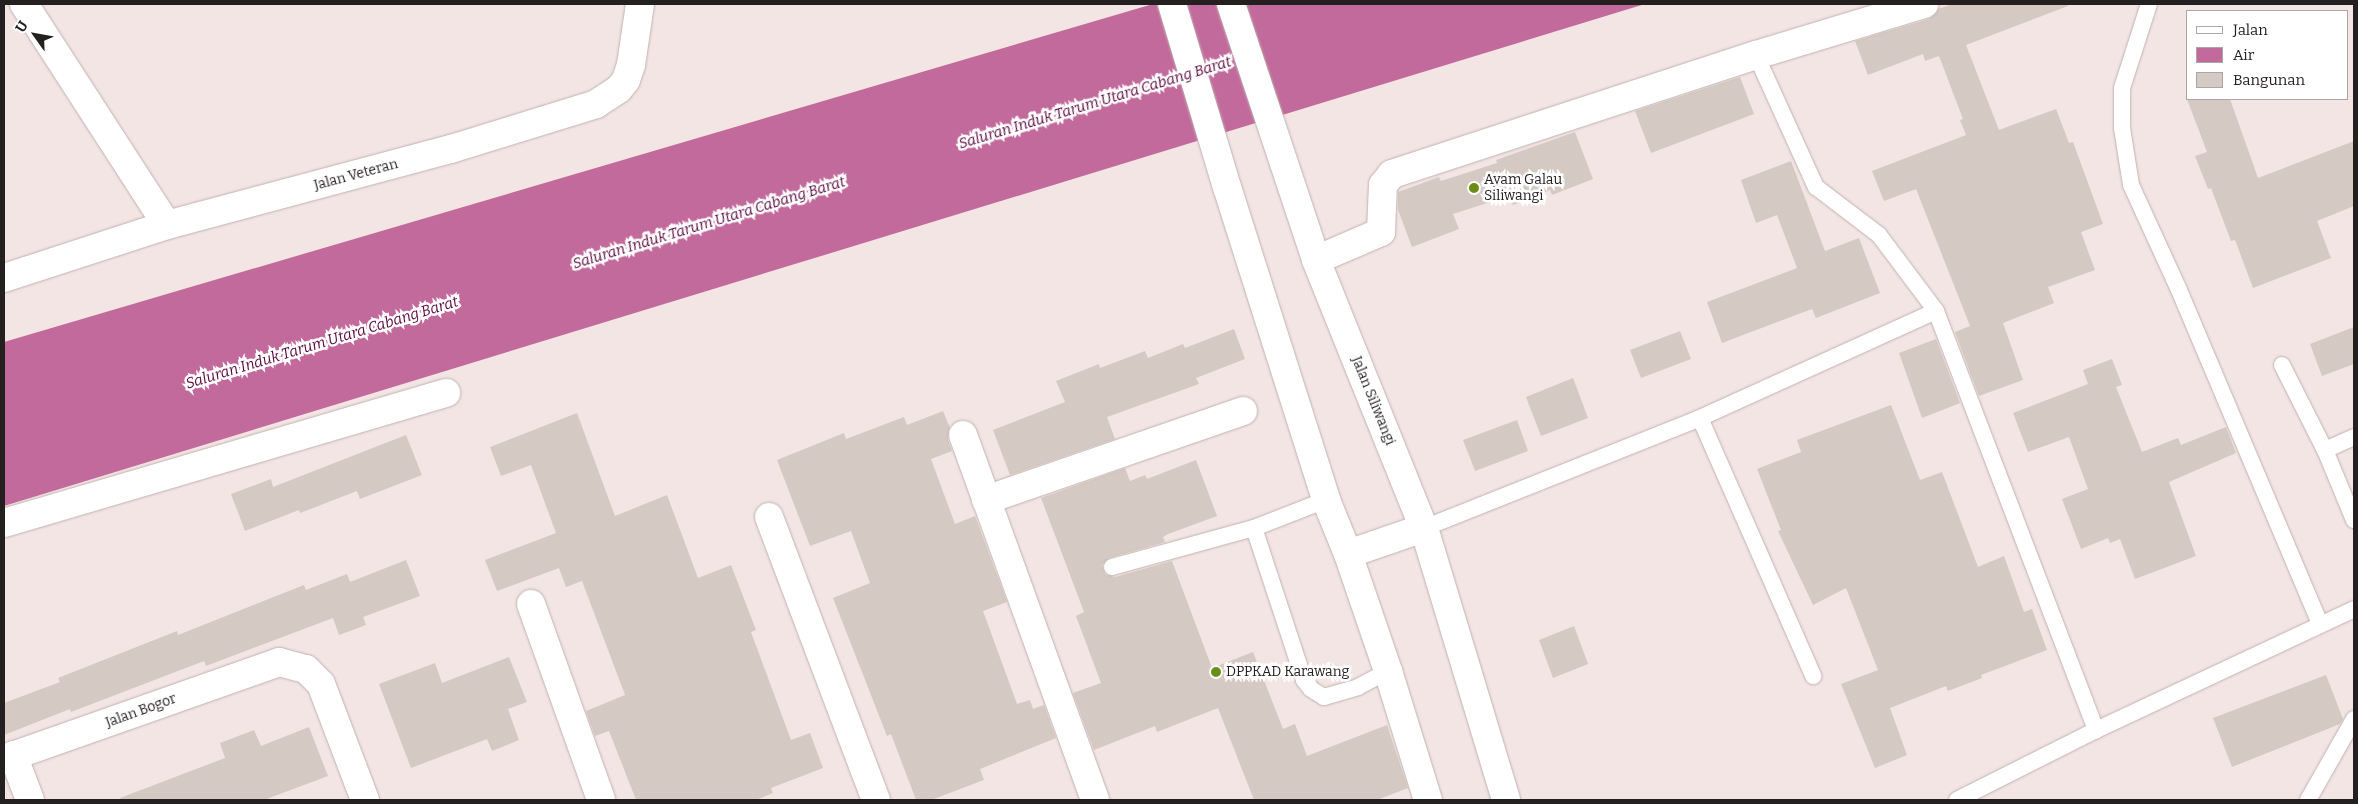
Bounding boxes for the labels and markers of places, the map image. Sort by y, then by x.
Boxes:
place label: Ayam Galau Siliwangi [1484,172,1562,204]
marker: Ayam Galau Siliwangi [1468,182,1480,194]
place label: DPPKAD Karawang [1226,664,1349,680]
marker: DPPKAD Karawang [1210,666,1222,678]

